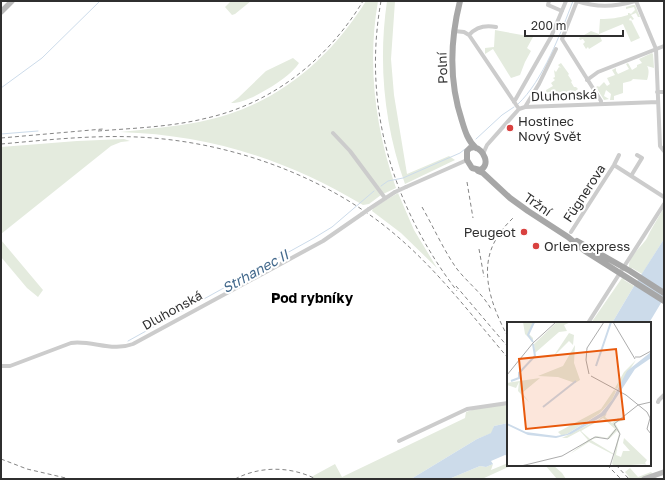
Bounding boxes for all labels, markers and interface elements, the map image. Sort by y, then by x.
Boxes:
scale bar [525,12,623,38]
text: 200 m [531,18,566,33]
street label: Polní [433,50,451,84]
street label: Dluhonská [531,86,597,104]
place label: Hostinec Nový Svět [518,113,582,144]
marker: Hostinec Nový Svět [505,123,515,133]
street label: Fügnerova [559,161,609,225]
street label: Tržní [521,189,556,220]
place label: Peugeot [464,224,516,240]
marker: Peugeot [519,227,529,237]
place label: Orlen express [544,238,630,254]
marker: Orlen express [531,241,541,251]
water label: Strhanec II [219,245,292,296]
street label: Dluhonská [139,287,205,333]
district label: Pod rybníky [271,289,354,306]
inset map [507,322,651,466]

